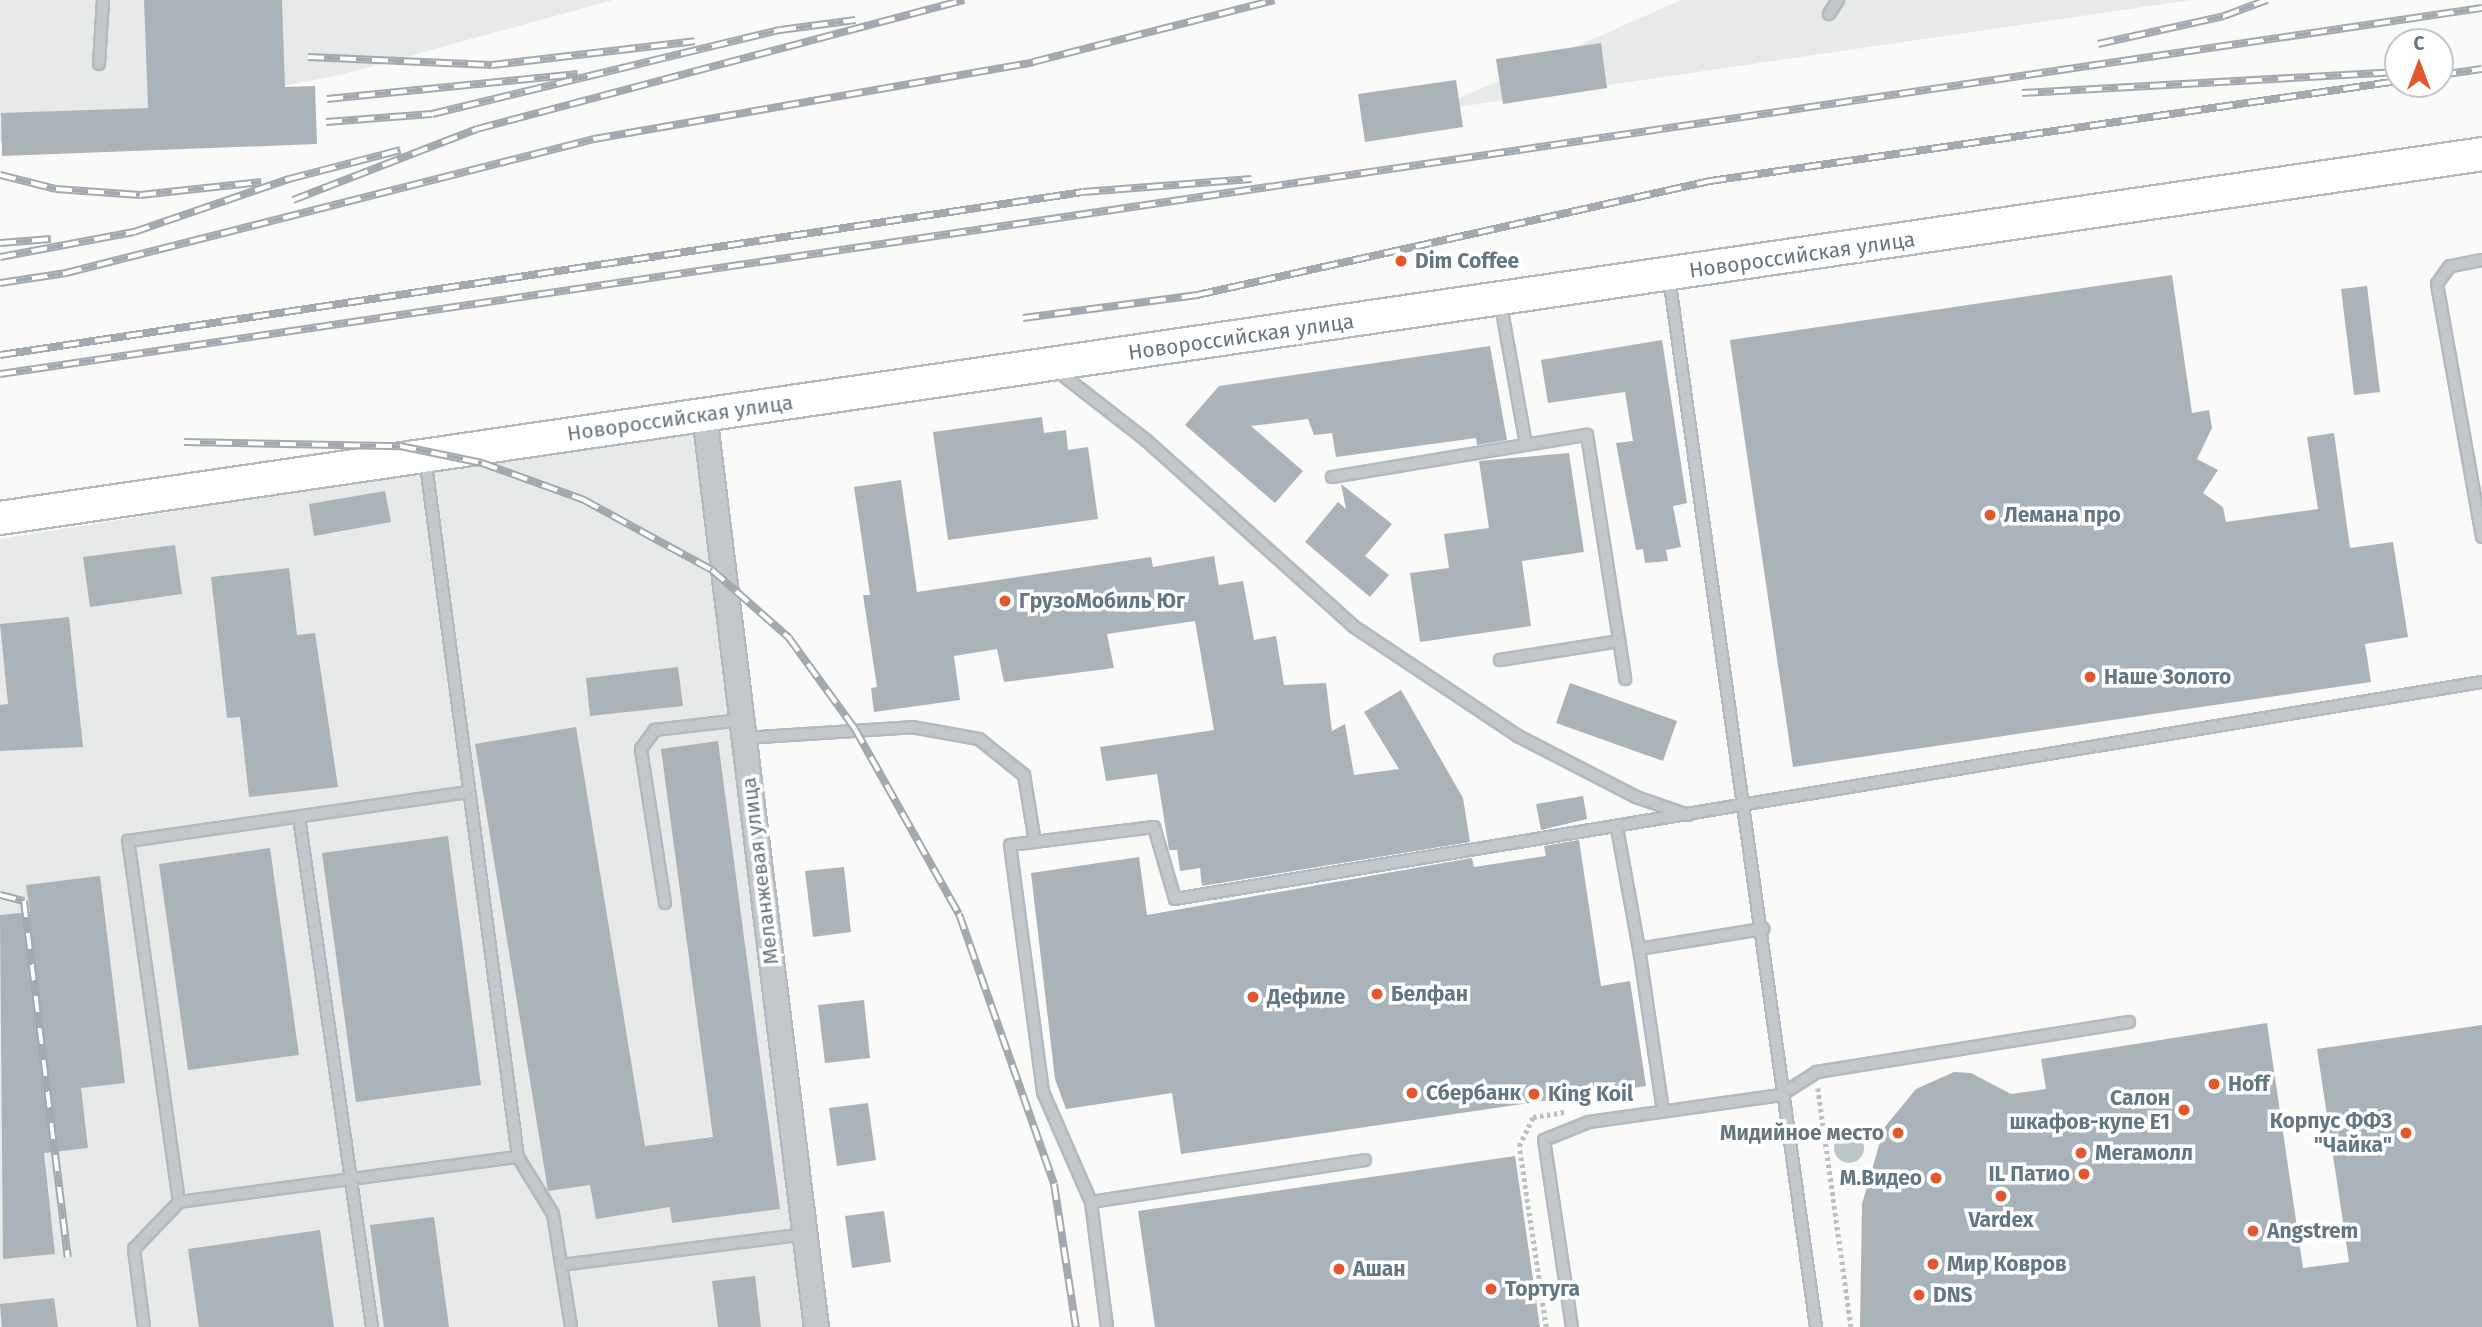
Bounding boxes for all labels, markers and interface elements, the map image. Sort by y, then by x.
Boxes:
north arrow [2384,28,2454,98]
text: С [2414,32,2424,55]
street label: Новороссийская улица [1687,227,1917,283]
place label: Dim Coffee [1415,248,1519,274]
marker: Dim Coffee [1393,253,1409,269]
street label: Новороссийская улица [1126,309,1356,365]
street label: Новороссийская улица [565,390,795,446]
place label: Лемана про [2004,502,2121,528]
marker: Лемана про [1982,507,1998,523]
place label: ГрузоМобиль Юг [1019,588,1185,614]
marker: ГрузоМобиль Юг [997,593,1013,609]
place label: Наше Золото [2104,664,2231,690]
marker: Наше Золото [2082,669,2098,685]
street label: Меланжевая улица [736,776,784,966]
place label: Белфан [1391,981,1468,1007]
place label: Дефиле [1267,984,1345,1010]
marker: Белфан [1369,986,1385,1002]
marker: Дефиле [1245,989,1261,1005]
place label: Hoff [2228,1071,2269,1097]
marker: Hoff [2206,1076,2222,1092]
place label: Сбербанк [1426,1080,1521,1106]
place label: King Koil [1548,1081,1633,1107]
marker: Сбербанк [1404,1085,1420,1101]
place label: Салон шкафов-купе Е1 [2010,1085,2170,1135]
marker: King Koil [1526,1086,1542,1102]
marker: Салон шкафов-купе Е1 [2176,1102,2192,1118]
place label: Корпус ФФЗ "Чайка" [2270,1108,2392,1158]
place label: Мидийное место [1720,1120,1884,1146]
marker: Мидийное место [1890,1125,1906,1141]
marker: Корпус ФФЗ "Чайка" [2398,1125,2414,1141]
place label: Мегамолл [2095,1140,2193,1166]
marker: Мегамолл [2073,1145,2089,1161]
place label: IL Патио [1988,1161,2070,1187]
place label: М.Видео [1840,1165,1922,1191]
marker: IL Патио [2076,1166,2092,1182]
marker: М.Видео [1928,1170,1944,1186]
marker: Vardex [1993,1188,2009,1204]
place label: Vardex [1968,1207,2034,1233]
place label: Angstrem [2267,1218,2358,1244]
marker: Angstrem [2245,1223,2261,1239]
place label: Мир Ковров [1947,1251,2067,1277]
place label: Ашан [1353,1256,1406,1282]
marker: Мир Ковров [1925,1256,1941,1272]
marker: Ашан [1331,1261,1347,1277]
place label: Тортуга [1505,1276,1580,1302]
marker: Тортуга [1483,1281,1499,1297]
place label: DNS [1933,1282,1973,1308]
marker: DNS [1911,1287,1927,1303]

